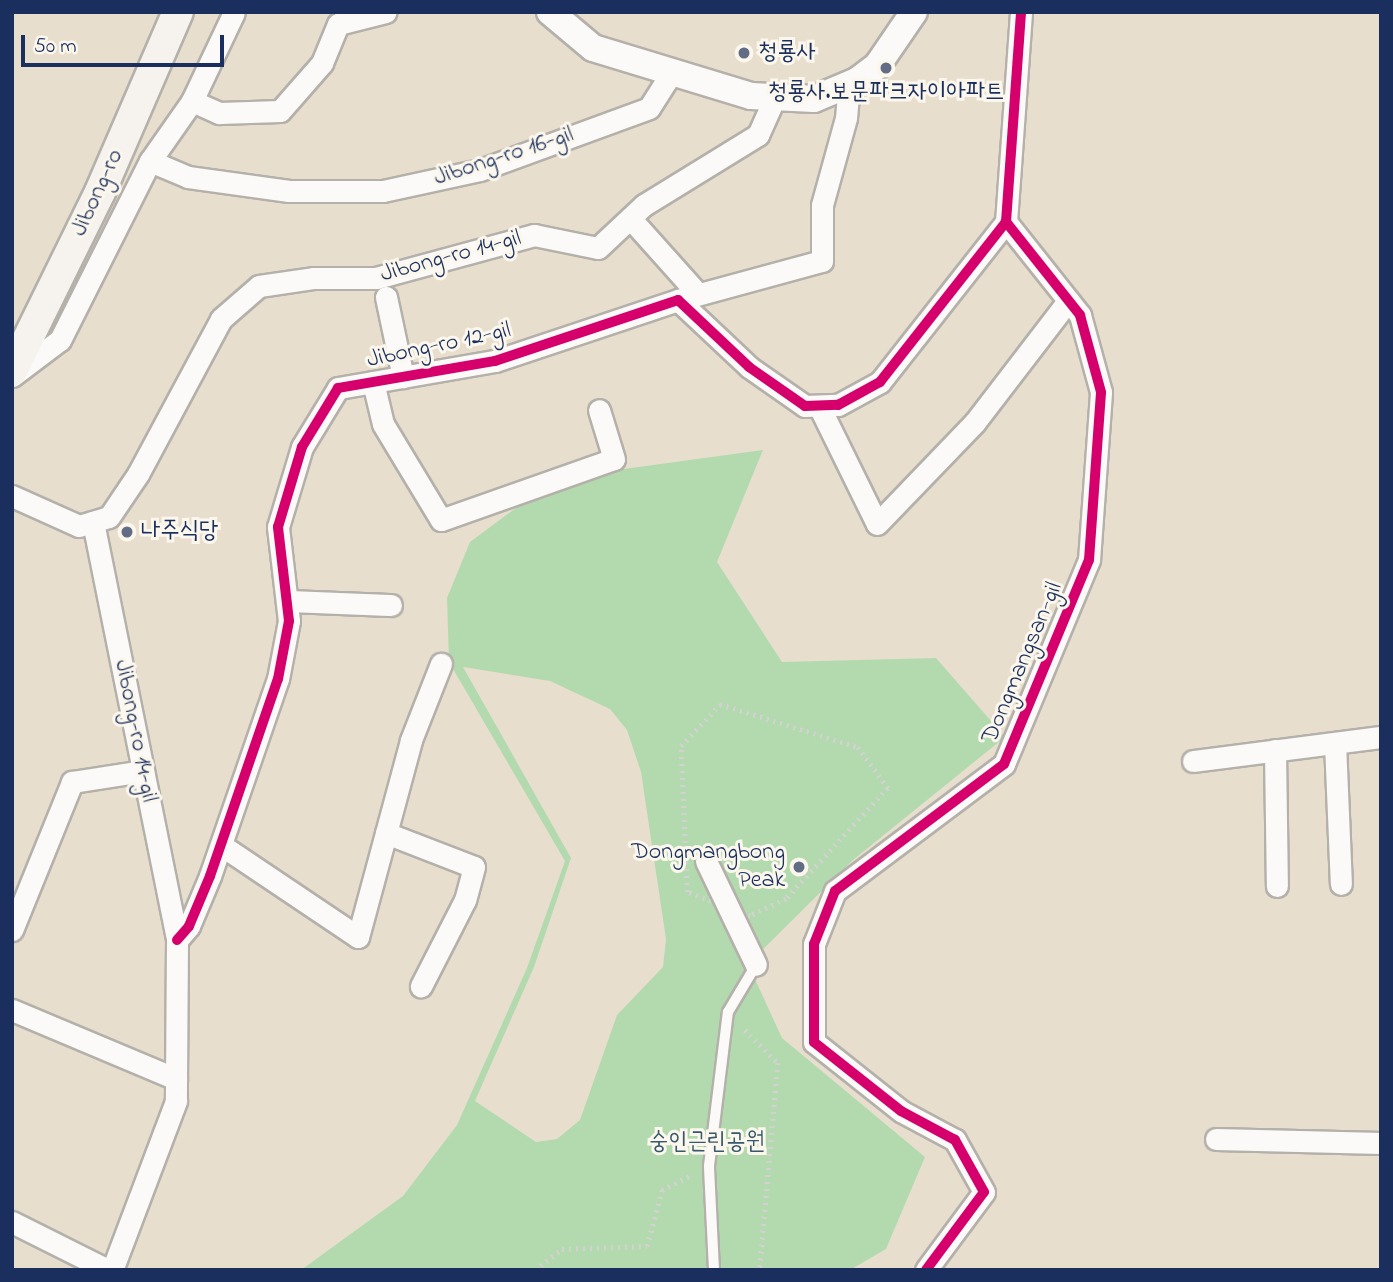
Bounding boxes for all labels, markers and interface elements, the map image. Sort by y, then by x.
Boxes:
scale bar [24,21,228,65]
text: 50 m [34,32,77,62]
place label: 청룡사 [758,39,816,67]
marker: 청룡사 [736,45,752,61]
marker: 청룡사.보문파크자이아파트 [878,60,894,76]
place label: 청룡사.보문파크자이아파트 [768,79,1004,107]
street label: Jibong-ro 16-gil [431,121,577,193]
street label: Jibong-ro [65,145,131,241]
street label: Jibong-ro 14-gil [378,224,524,290]
street label: Jibong-ro 12-gil [364,317,514,375]
place label: 나주식당 [141,518,218,546]
marker: 나주식당 [119,524,135,540]
street label: Dongmangsan-gil [976,578,1070,748]
street label: Jibong-ro 14-gil [107,657,163,805]
place label: Dongmangbong Peak [631,839,785,895]
marker: Dongmangbong Peak [791,859,807,875]
park label: 숭인근린공원 [649,1129,765,1157]

